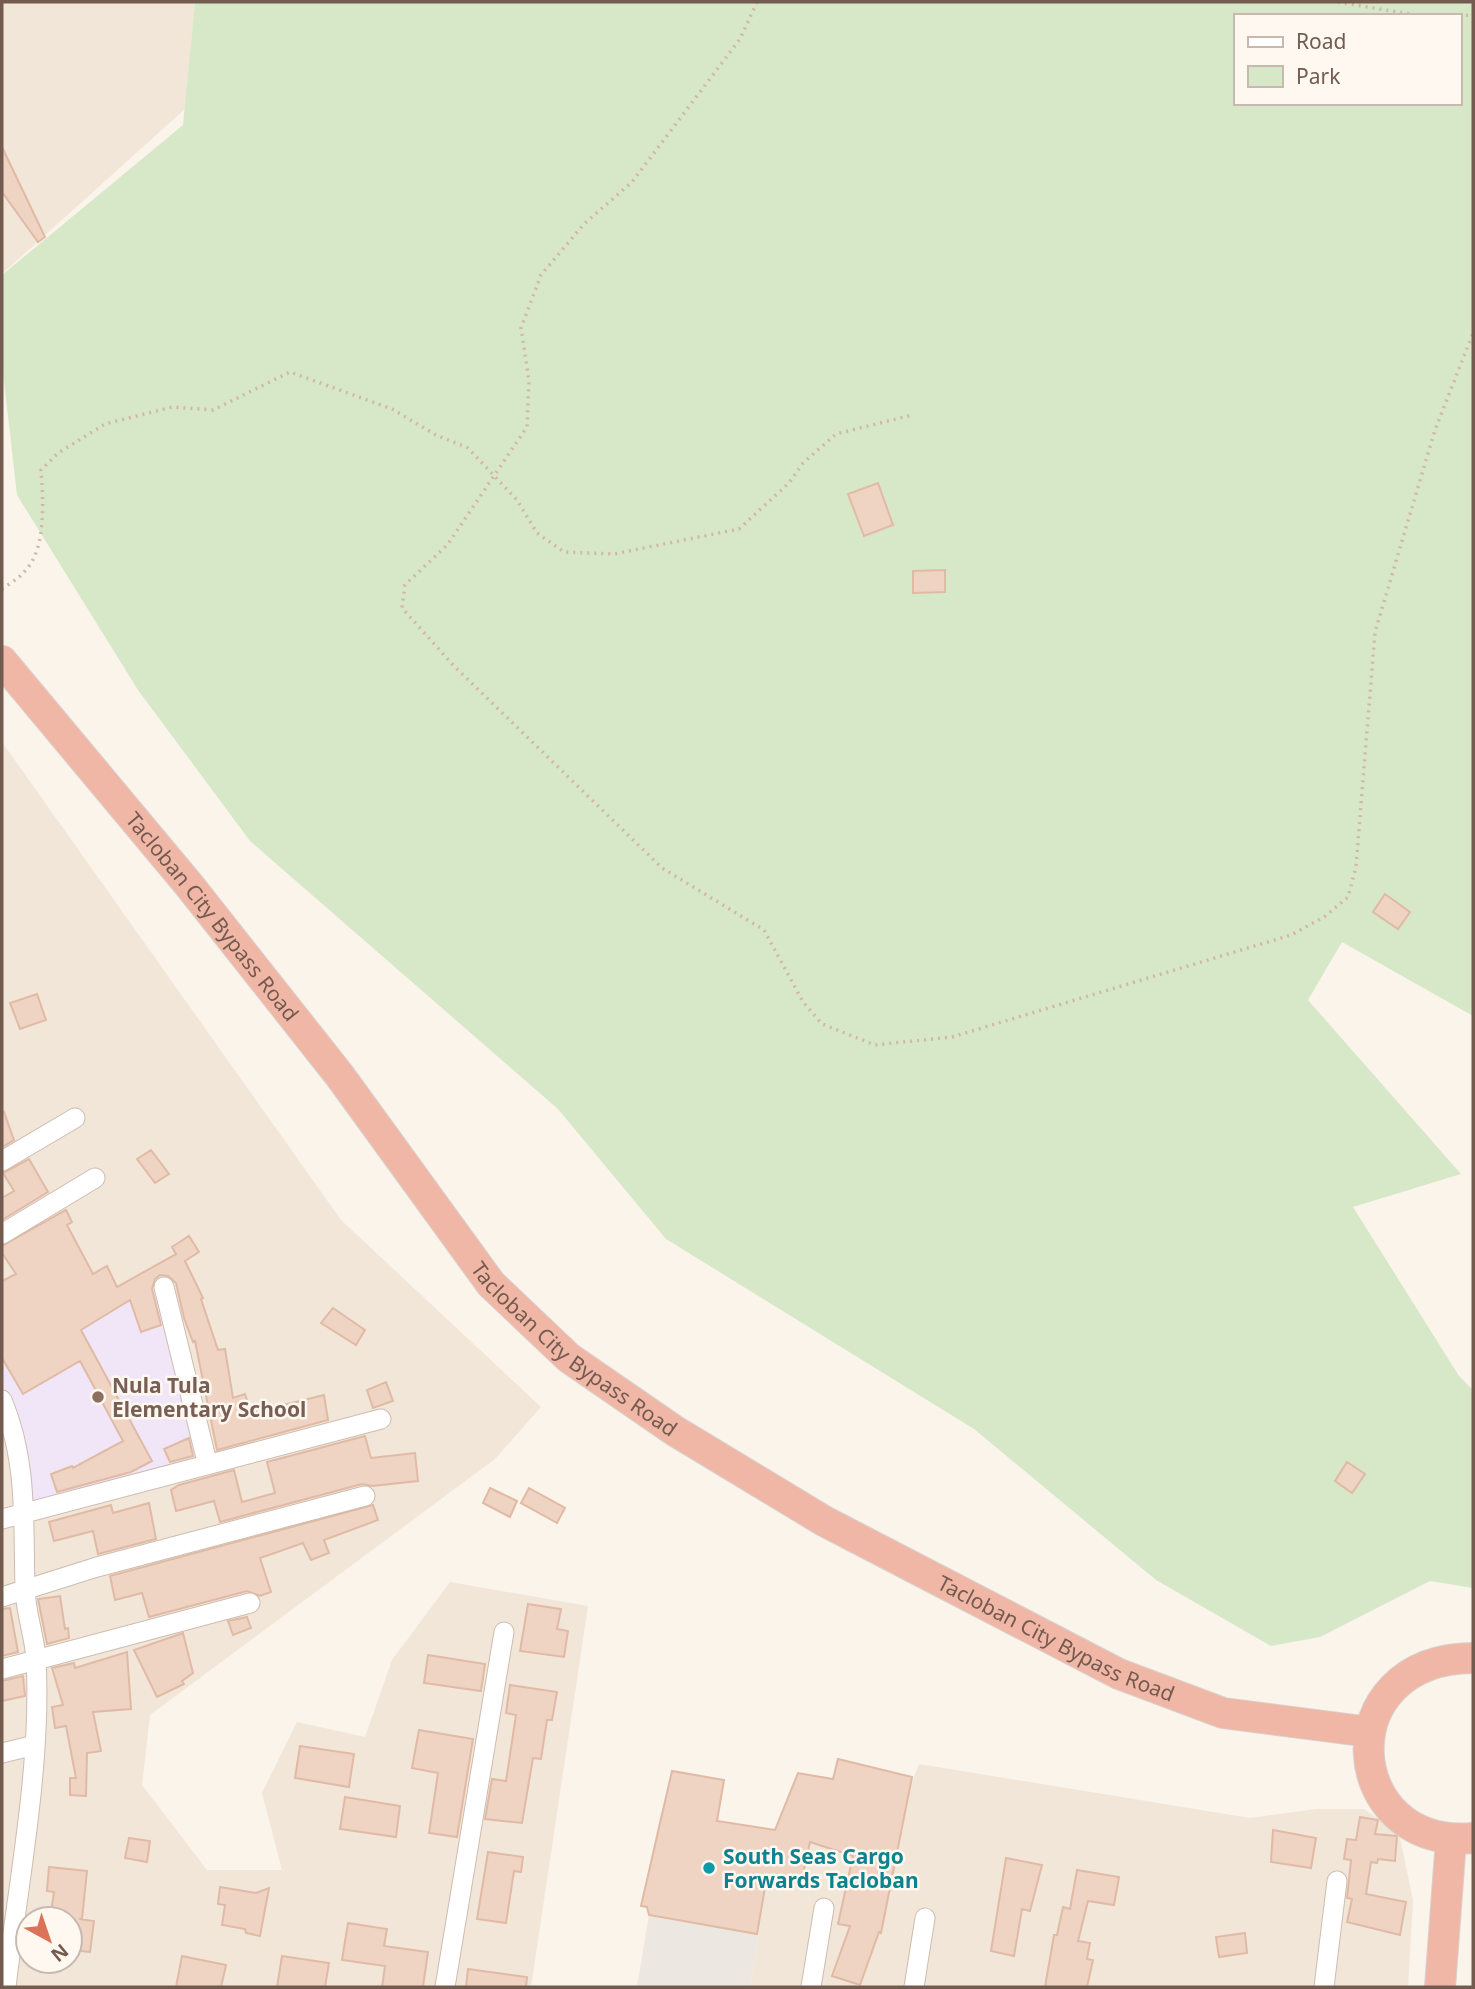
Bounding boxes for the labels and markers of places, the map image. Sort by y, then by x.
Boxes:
place label: Nula Tula Elementary School [112,1371,306,1423]
marker: Nula Tula Elementary School [90,1389,106,1405]
place label: South Seas Cargo Forwards Tacloban [723,1842,919,1894]
marker: South Seas Cargo Forwards Tacloban [701,1860,717,1876]

